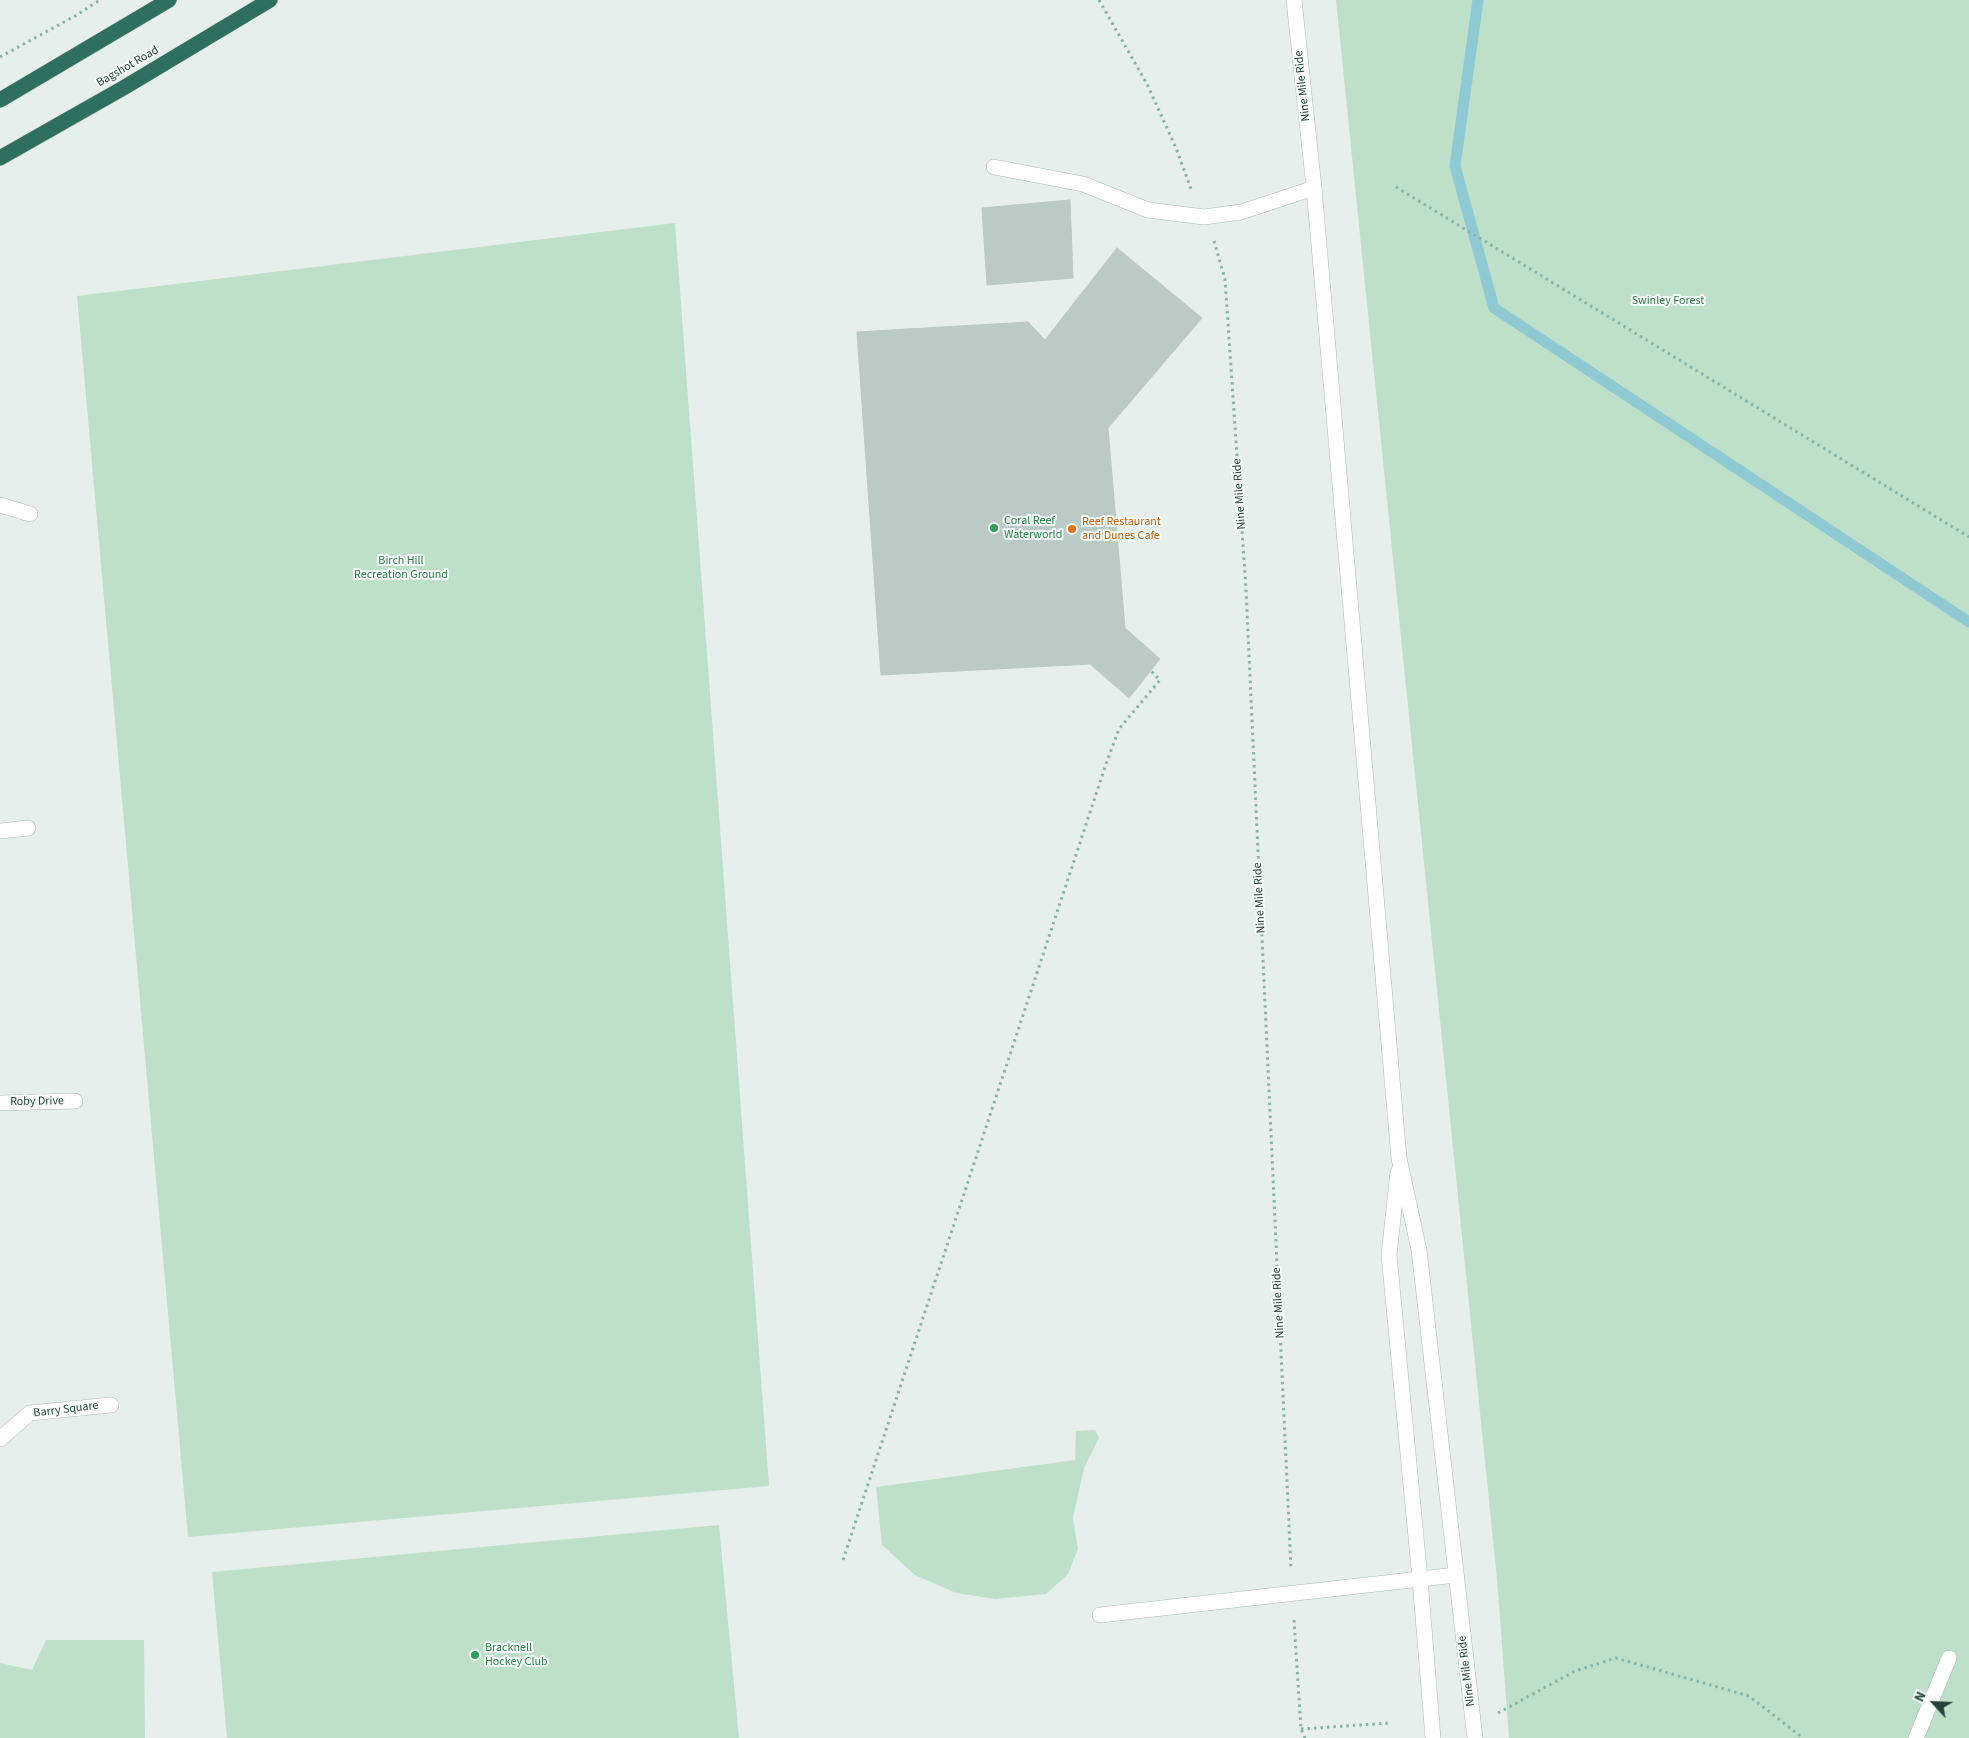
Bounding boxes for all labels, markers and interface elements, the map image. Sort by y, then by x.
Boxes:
street label: Bagshot Road [94,43,162,91]
street label: Nine Mile Ride [1292,50,1314,122]
park label: Swinley Forest [1632,294,1704,308]
street label: Nine Mile Ride [1230,458,1250,530]
place label: Coral Reef Waterworld [1004,514,1062,542]
place label: Reef Restaurant and Dunes Cafe [1082,515,1161,543]
marker: Coral Reef Waterworld [988,522,1000,534]
marker: Reef Restaurant and Dunes Cafe [1066,523,1078,535]
park label: Birch Hill Recreation Ground [354,554,448,582]
street label: Nine Mile Ride [1251,862,1269,934]
street label: Roby Drive [10,1094,64,1110]
street label: Nine Mile Ride [1270,1267,1288,1339]
street label: Barry Square [33,1399,99,1421]
street label: Nine Mile Ride [1456,1635,1478,1707]
place label: Bracknell Hockey Club [485,1641,548,1669]
marker: Bracknell Hockey Club [469,1649,481,1661]
north arrow [1909,1678,1959,1728]
text: N [1909,1688,1931,1705]

